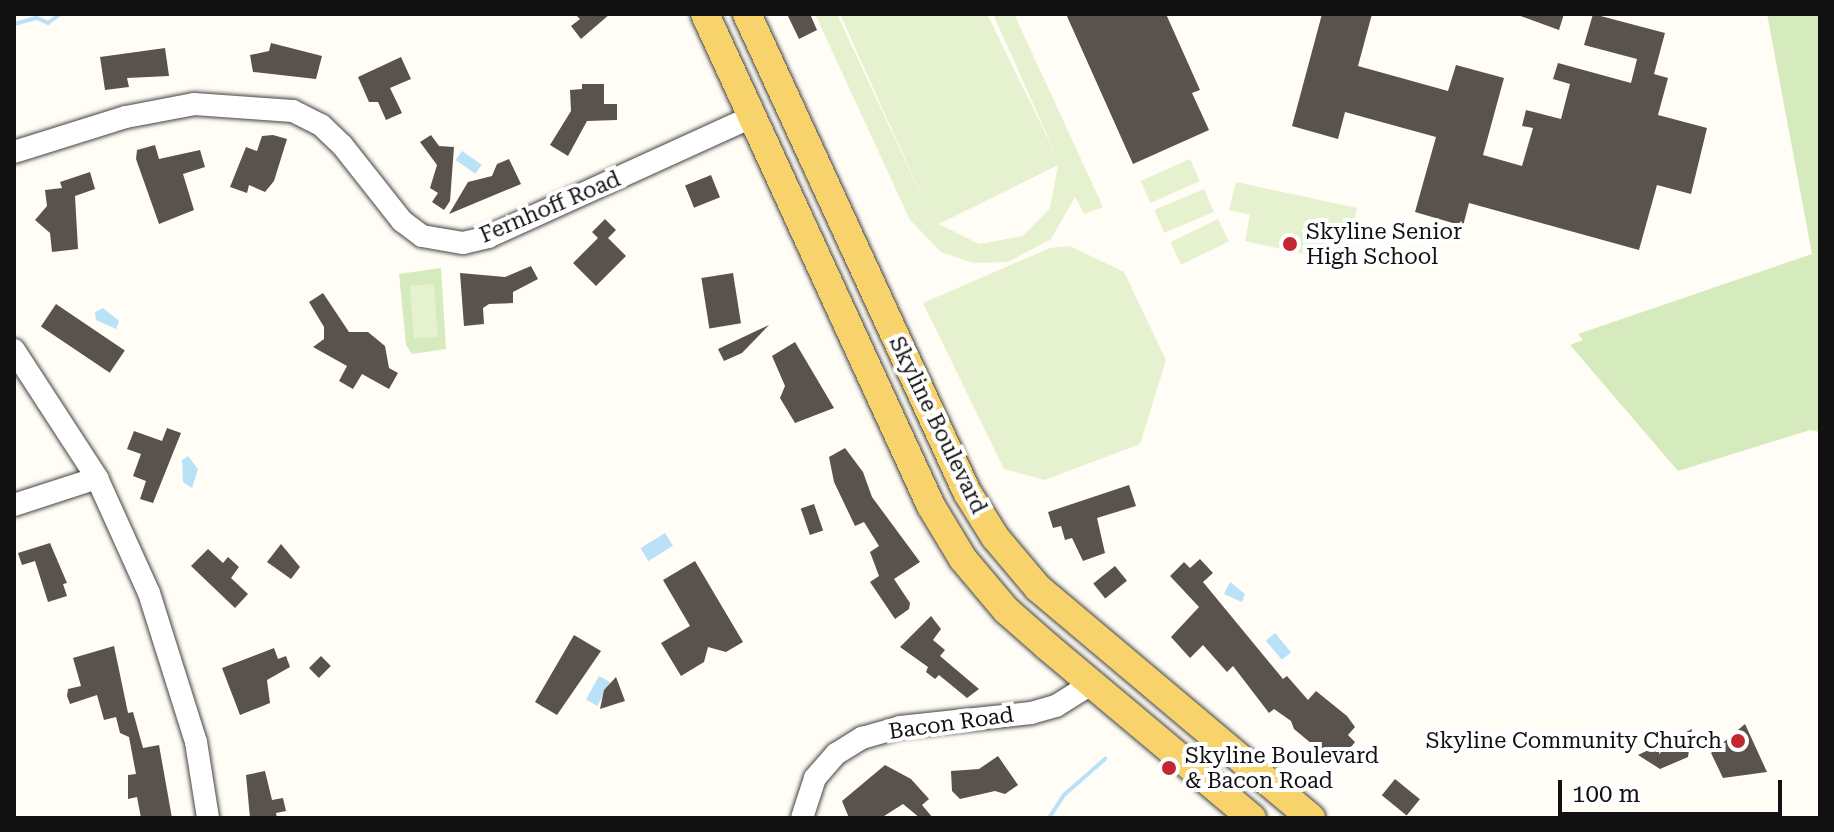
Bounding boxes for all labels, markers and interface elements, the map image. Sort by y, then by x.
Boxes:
street label: Fernhoff Road [476,166,624,248]
place label: Skyline Senior High School [1306,218,1462,270]
marker: Skyline Senior High School [1281,235,1299,253]
street label: Skyline Boulevard [884,332,992,518]
street label: Bacon Road [887,701,1015,745]
place label: Skyline Community Church [1426,728,1722,754]
marker: Skyline Community Church [1729,732,1747,750]
place label: Skyline Boulevard & Bacon Road [1185,742,1379,794]
marker: Skyline Boulevard & Bacon Road [1160,759,1178,777]
scale bar [1562,764,1786,814]
text: 100 m [1572,780,1640,808]

